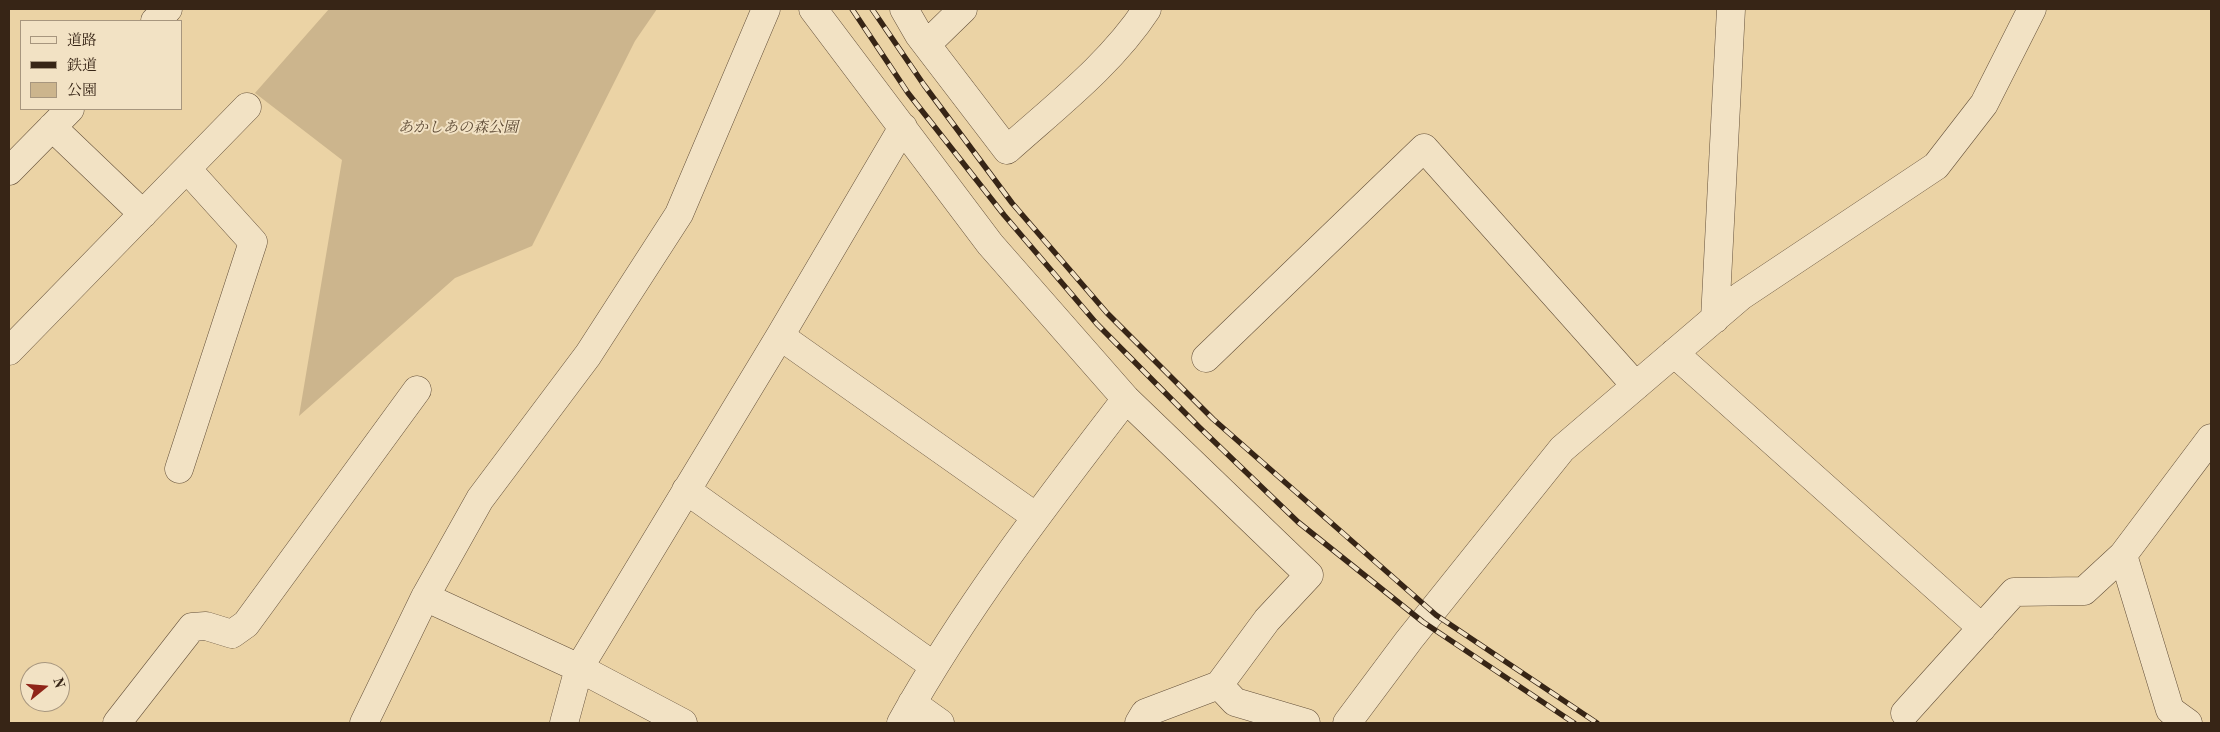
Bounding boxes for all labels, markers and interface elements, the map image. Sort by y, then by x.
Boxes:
legend [20,20,182,110]
text: 道路 [67,34,97,49]
text: 鉄道 [67,59,97,74]
text: 公園 [67,84,97,99]
park label: あかしあの森公園 [398,119,518,137]
north arrow [20,662,70,712]
text: N [50,676,67,690]

